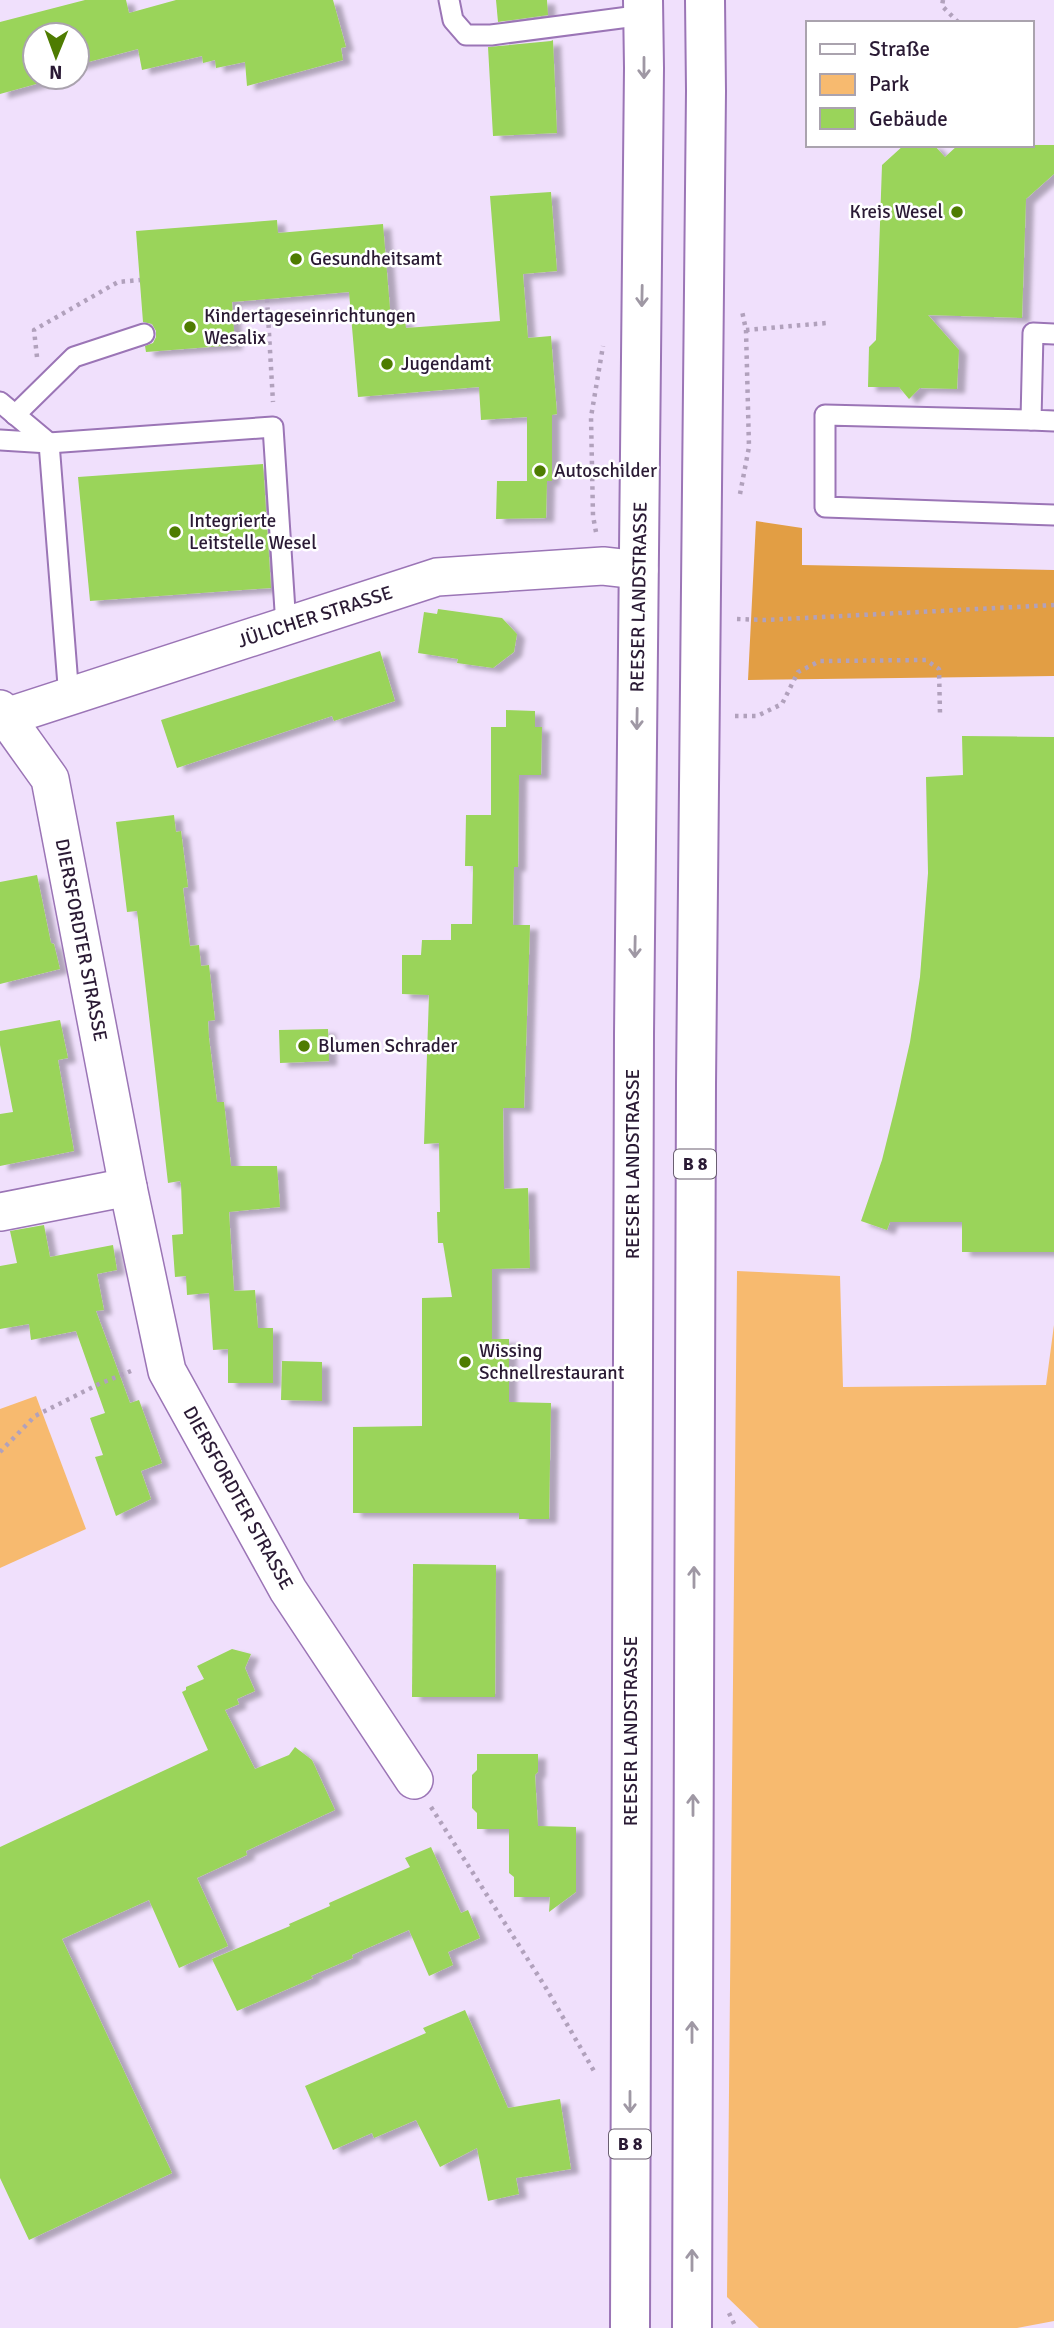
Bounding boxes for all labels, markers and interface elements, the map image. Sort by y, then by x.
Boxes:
north arrow [21,21,91,91]
legend [806,21,1033,147]
text: Straße [869,36,930,62]
one-way arrow [637,56,651,79]
text: N [49,60,63,84]
text: Park [869,71,910,97]
text: Gebäude [869,106,948,132]
place label: Kreis Wesel [850,200,943,224]
marker: Kreis Wesel [949,204,965,220]
place label: Gesundheitsamt [310,247,443,271]
marker: Gesundheitsamt [288,251,304,267]
one-way arrow [635,284,649,307]
place label: Kindertageseinrichtungen Wesalix [204,304,416,350]
marker: Kindertageseinrichtungen Wesalix [182,319,198,335]
place label: Jugendamt [401,352,492,376]
marker: Jugendamt [379,356,395,372]
place label: Autoschilder [554,459,657,483]
marker: Autoschilder [532,463,548,479]
street label: REESER LANDSTRASSE [625,501,653,693]
place label: Integrierte Leitstelle Wesel [189,509,317,555]
marker: Integrierte Leitstelle Wesel [167,524,183,540]
street label: JÜLICHER STRASSE [235,581,395,653]
one-way arrow [631,707,644,730]
street label: DIERSFORDTER STRASSE [50,836,112,1044]
one-way arrow [628,935,642,958]
place label: Blumen Schrader [318,1034,457,1058]
marker: Blumen Schrader [296,1038,312,1054]
street label: REESER LANDSTRASSE [621,1069,645,1259]
road number: B 8 [674,1149,716,1178]
place label: Wissing Schnellrestaurant [479,1339,625,1385]
marker: Wissing Schnellrestaurant [457,1354,473,1370]
street label: DIERSFORDTER STRASSE [177,1402,299,1594]
one-way arrow [687,1566,701,1589]
street label: REESER LANDSTRASSE [619,1636,643,1826]
one-way arrow [686,1794,700,1817]
one-way arrow [686,2021,699,2044]
one-way arrow [623,2090,637,2113]
road number: B 8 [609,2130,651,2158]
one-way arrow [685,2249,699,2272]

